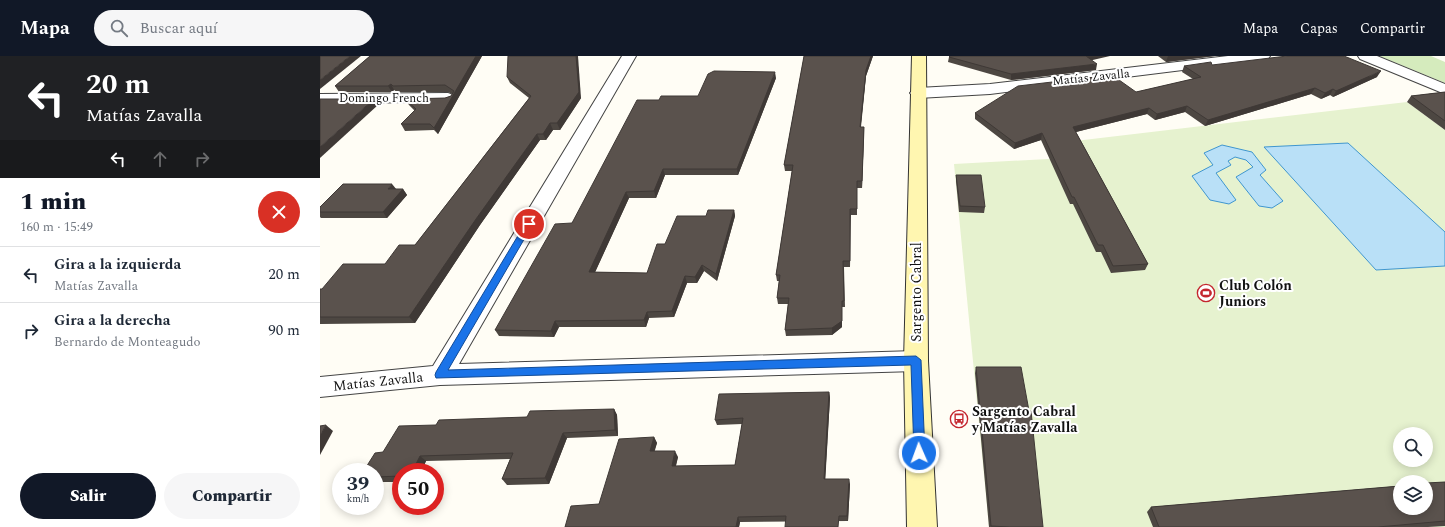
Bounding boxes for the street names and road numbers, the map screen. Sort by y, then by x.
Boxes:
street label: Matías Zavalla [1051,64,1131,91]
street label: Domingo French [339,89,429,108]
street label: Sargento Cabral [906,242,927,342]
street label: Matías Zavalla [332,366,424,397]

